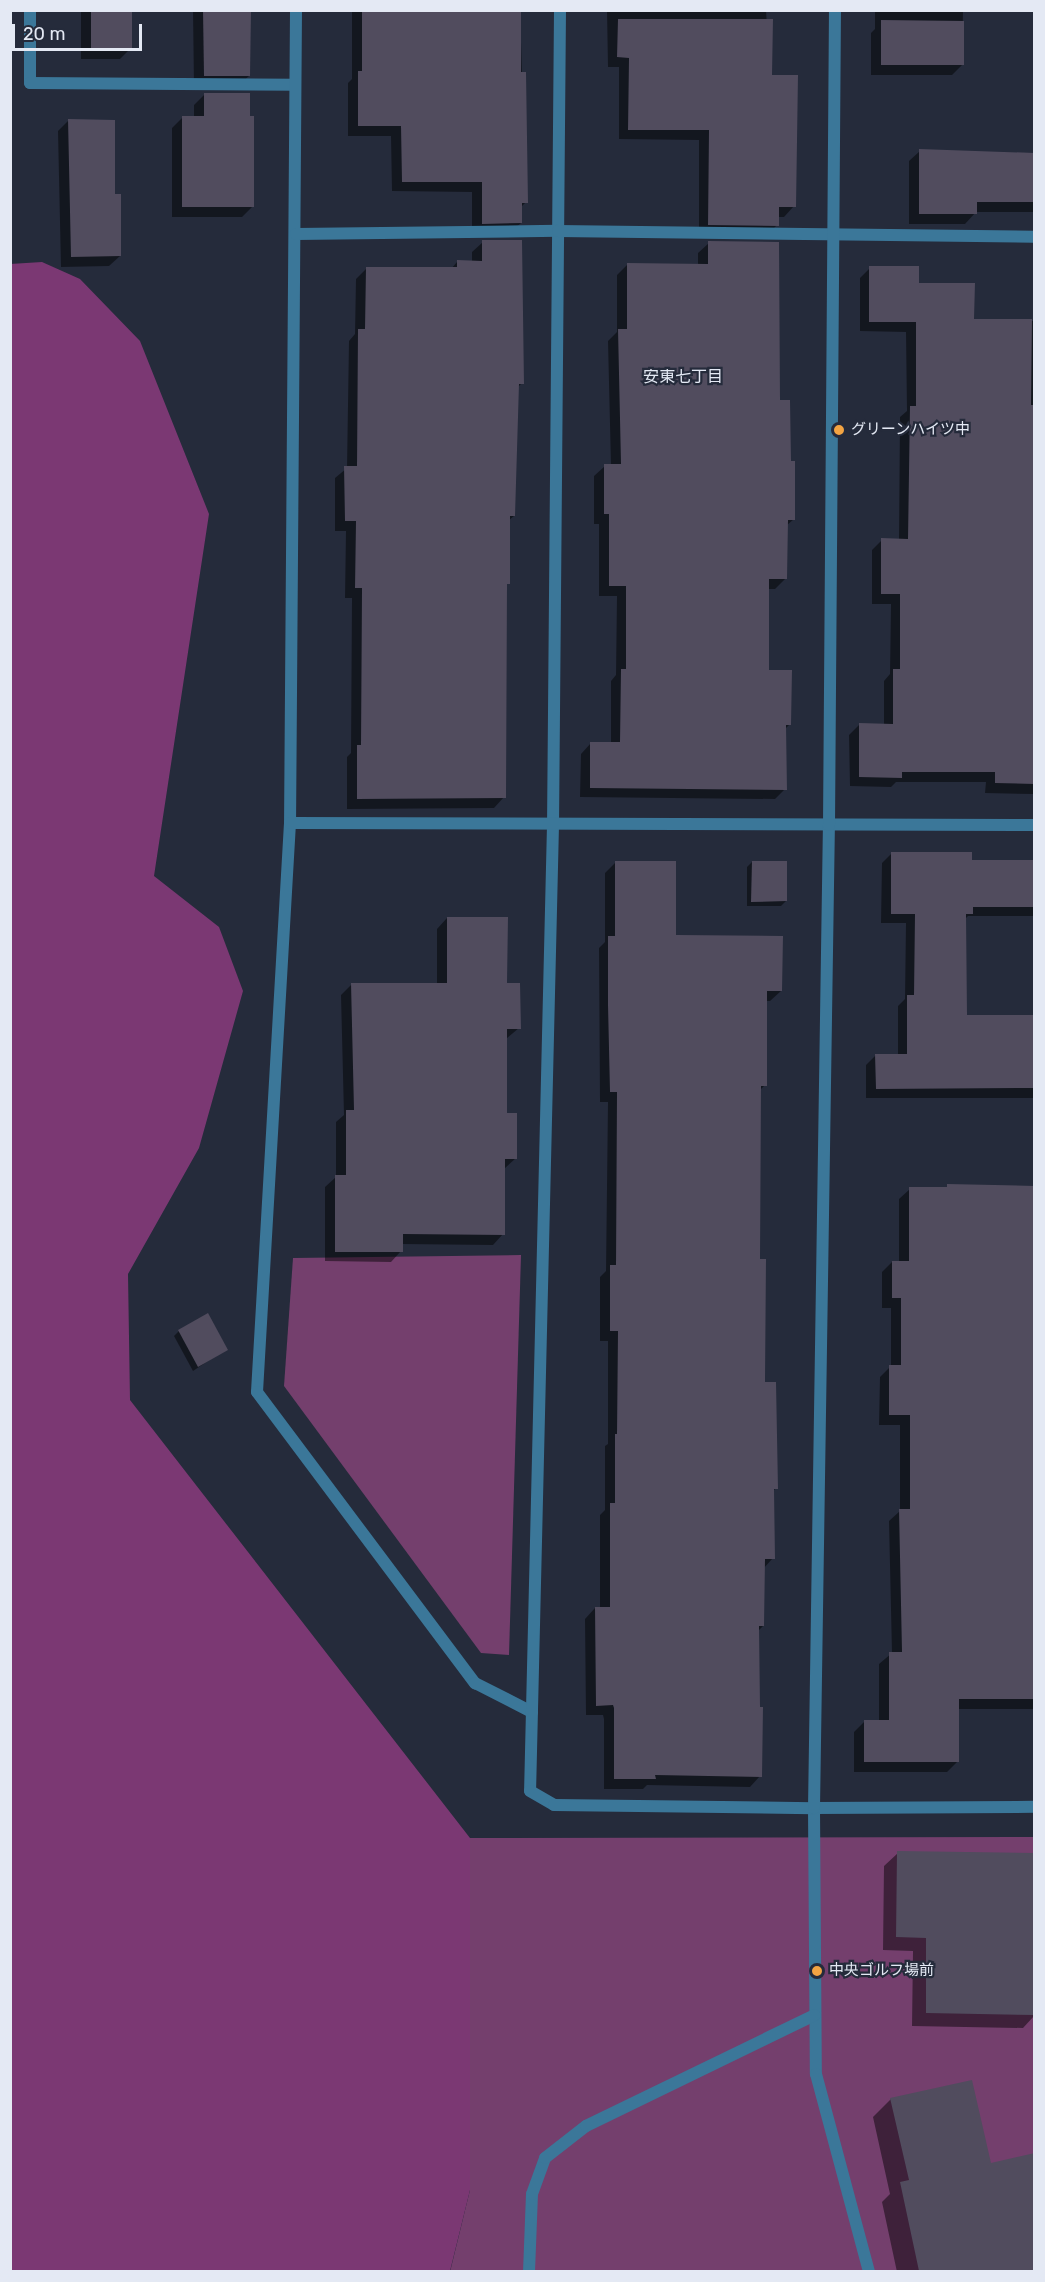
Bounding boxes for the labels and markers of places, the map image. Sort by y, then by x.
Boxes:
place label: グリーンハイツ中 [851,421,971,439]
marker: グリーンハイツ中 [832,423,846,437]
place label: 中央ゴルフ場前 [829,1962,934,1980]
marker: 中央ゴルフ場前 [810,1964,824,1978]

